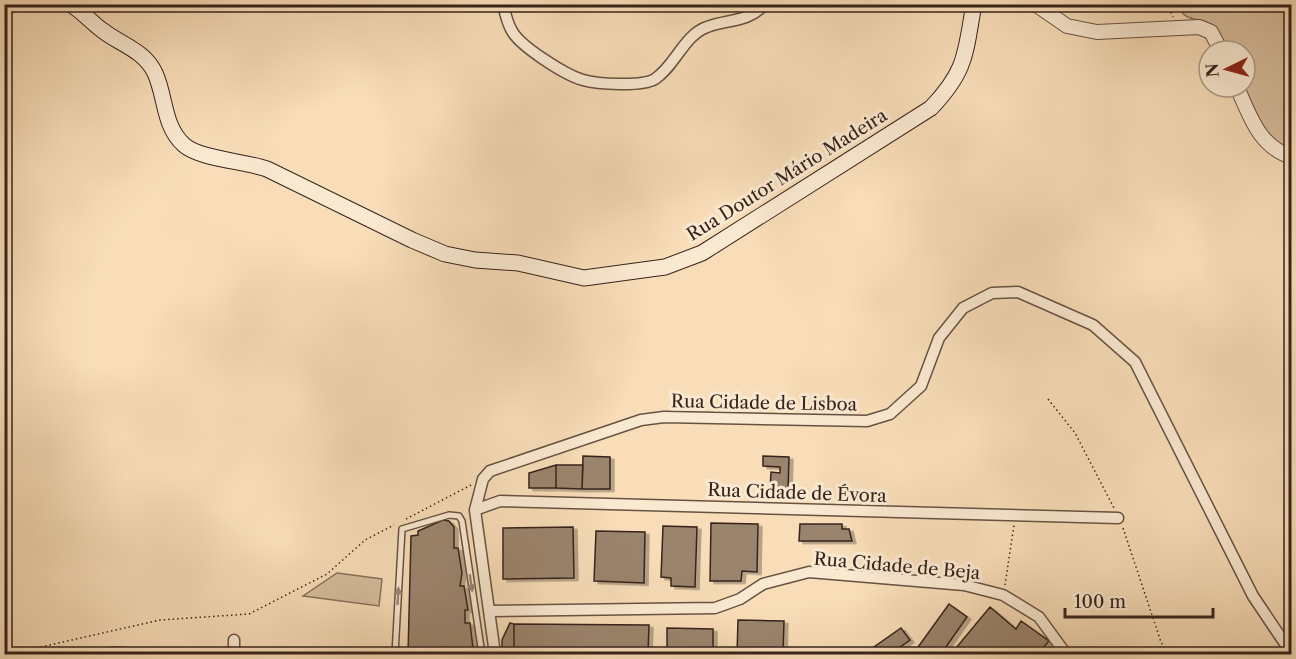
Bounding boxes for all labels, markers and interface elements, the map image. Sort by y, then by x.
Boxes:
north arrow [1197,39,1257,99]
text: N [1201,62,1223,78]
street label: Rua Doutor Mário Madeira [683,104,892,246]
street label: Rua Cidade de Lisboa [671,390,858,416]
street label: Rua Cidade de Évora [707,478,888,507]
street label: Rua Cidade de Beja [813,548,982,584]
one-way arrow [467,574,476,593]
scale bar [1065,581,1214,619]
one-way arrow [394,587,403,606]
text: 100 m [1074,591,1126,613]

